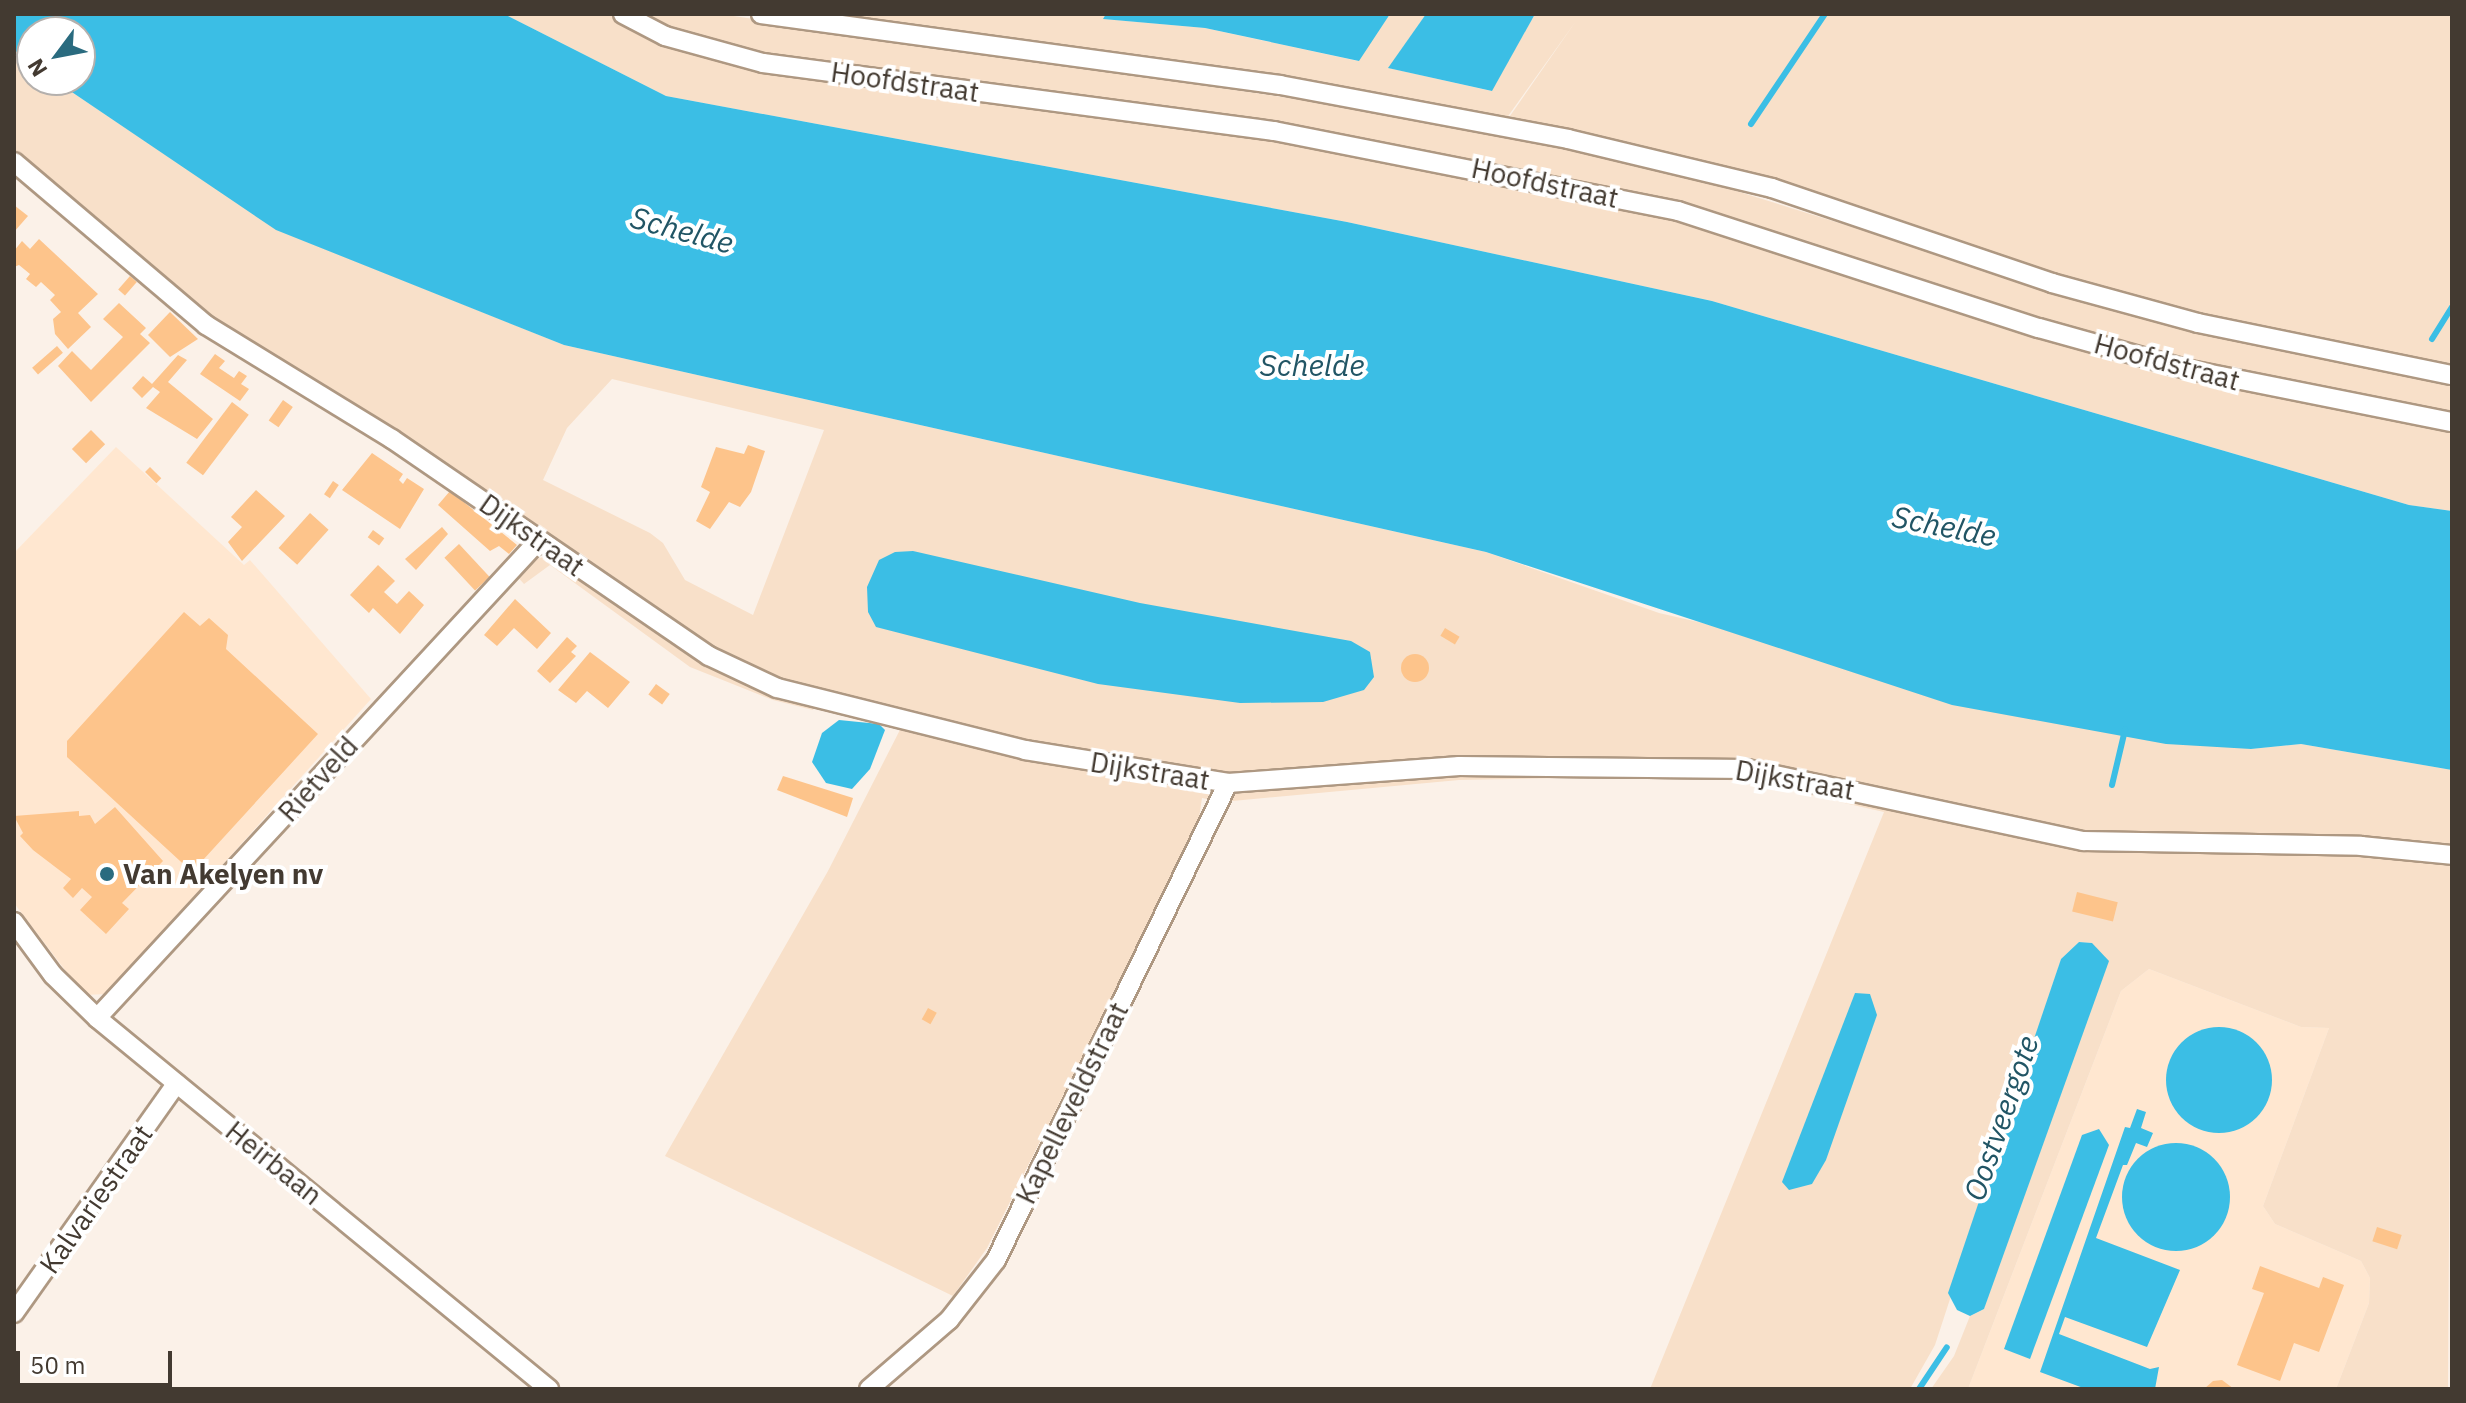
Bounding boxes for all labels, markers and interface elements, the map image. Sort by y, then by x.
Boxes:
north arrow [16,16,96,96]
text: N [20,53,53,82]
street label: Hoofdstraat [829,55,981,109]
street label: Hoofdstraat [1468,151,1622,215]
water label: Schelde [627,199,737,261]
street label: Hoofdstraat [2091,326,2243,398]
water label: Schelde [1260,347,1364,383]
street label: Dijkstraat [473,487,591,583]
water label: Schelde [1889,498,1999,554]
street label: Rietveld [271,730,365,828]
street label: Dijkstraat [1088,745,1212,797]
street label: Dijkstraat [1733,753,1857,807]
place label: Van Akelyen nv [123,857,323,891]
marker: Van Akelyen nv [98,865,116,883]
street label: Kapelleveldstraat [1009,997,1135,1209]
water label: Oostveergote [1956,1031,2046,1205]
street label: Heirbaan [219,1114,329,1212]
street label: Kalvariestraat [32,1118,160,1280]
scale bar [20,1335,176,1385]
text: 50 m [30,1349,85,1381]

